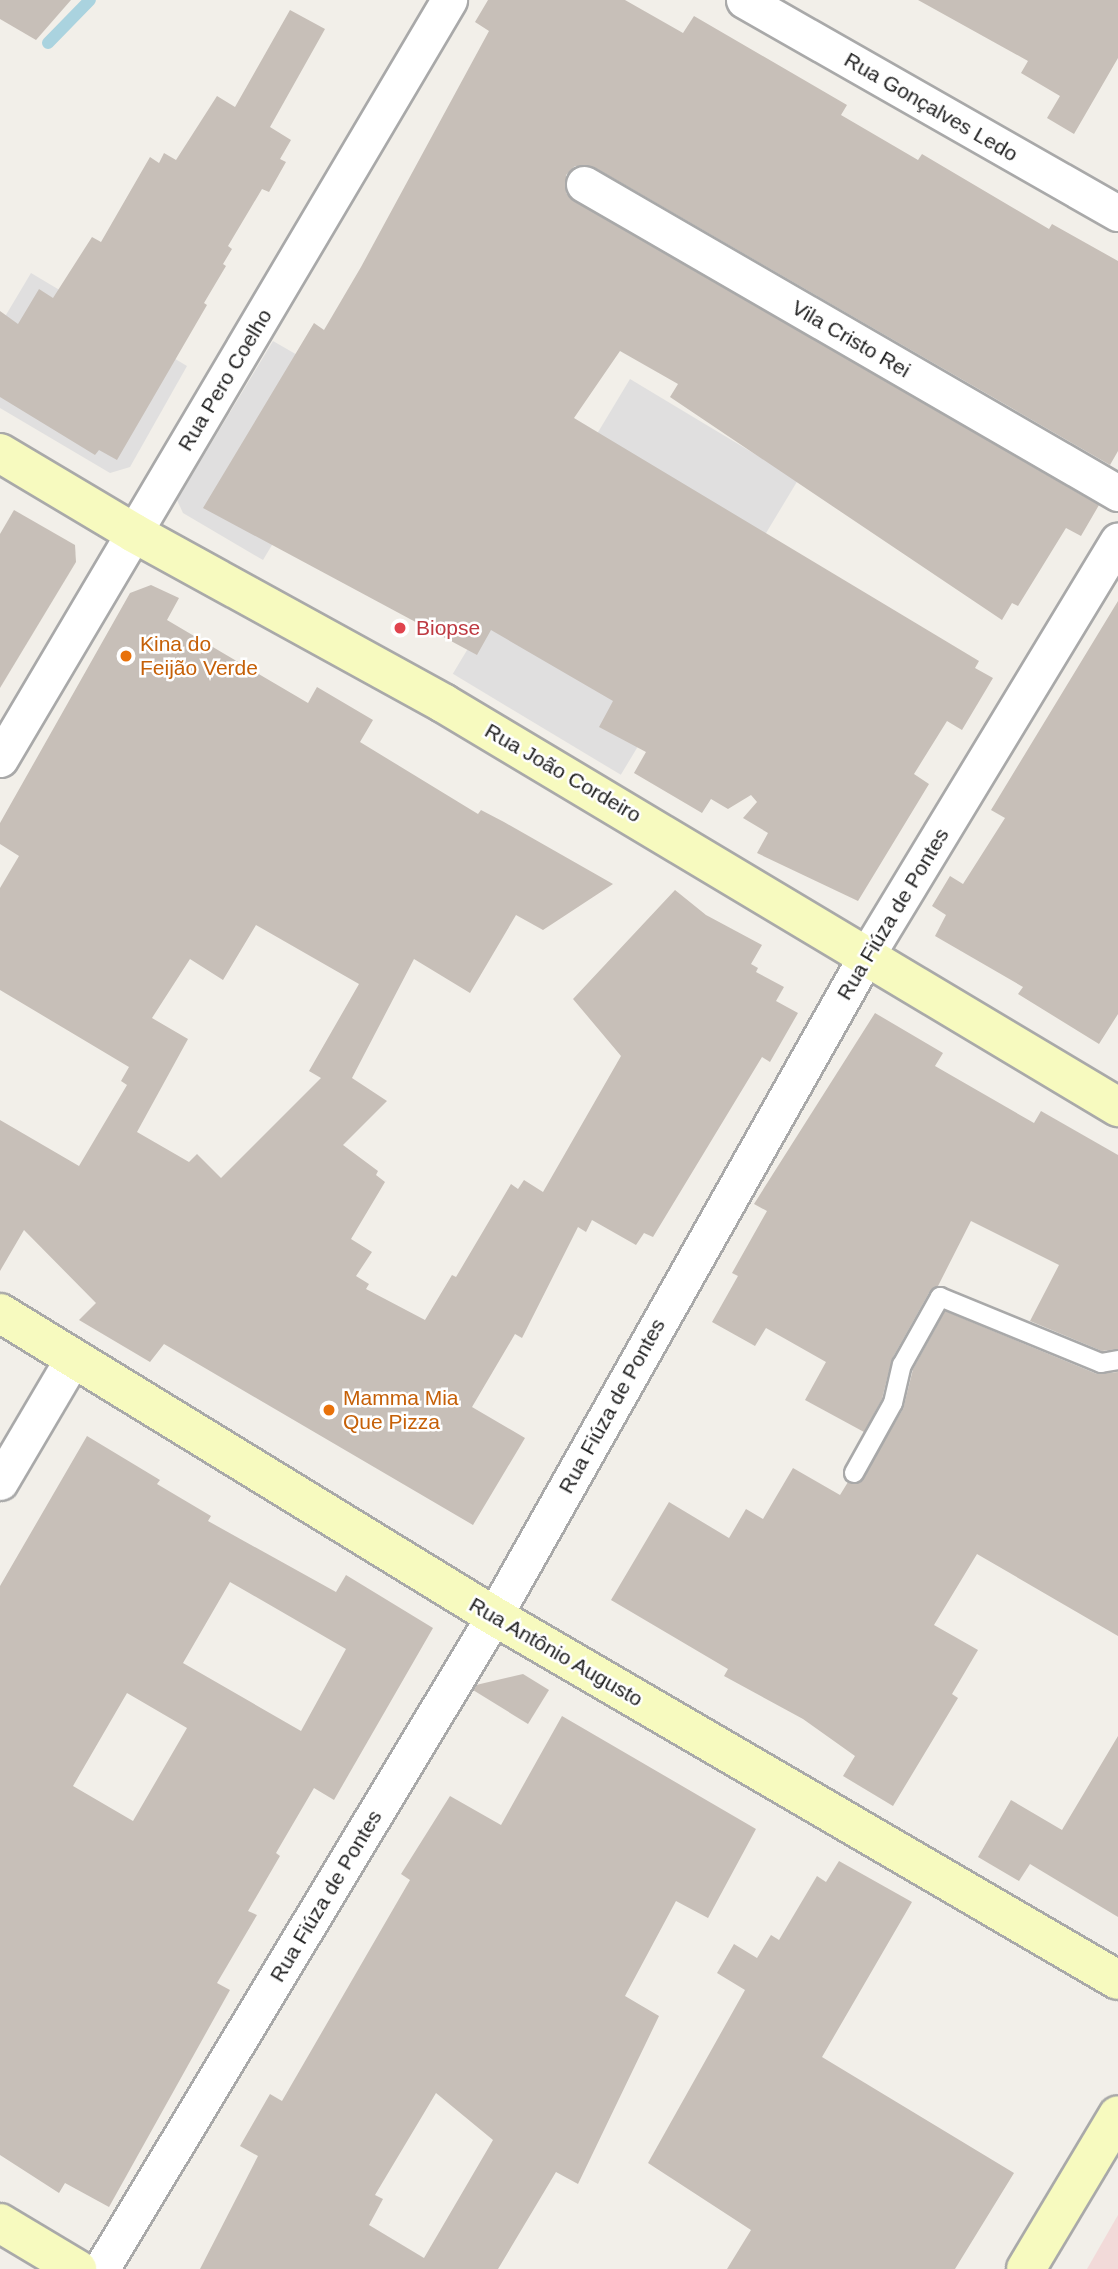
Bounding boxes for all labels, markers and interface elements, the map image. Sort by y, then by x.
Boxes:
street label: Rua Gonçalves Ledo [840,47,1022,167]
street label: Vila Cristo Rei [787,295,915,383]
street label: Rua Pero Coelho [173,304,277,456]
place label: Biopse [416,615,480,641]
marker: Biopse [390,618,410,638]
place label: Kina do Feijão Verde [140,631,258,681]
marker: Kina do Feijão Verde [118,648,134,664]
street label: Rua João Cordeiro [480,718,646,828]
street label: Rua Fiúza de Pontes [832,823,954,1005]
street label: Rua Fiúza de Pontes [553,1314,671,1498]
place label: Mamma Mia Que Pizza [343,1385,459,1435]
marker: Mamma Mia Que Pizza [321,1402,337,1418]
street label: Rua Antônio Augusto [464,1591,648,1713]
street label: Rua Fiúza de Pontes [265,1805,387,1987]

